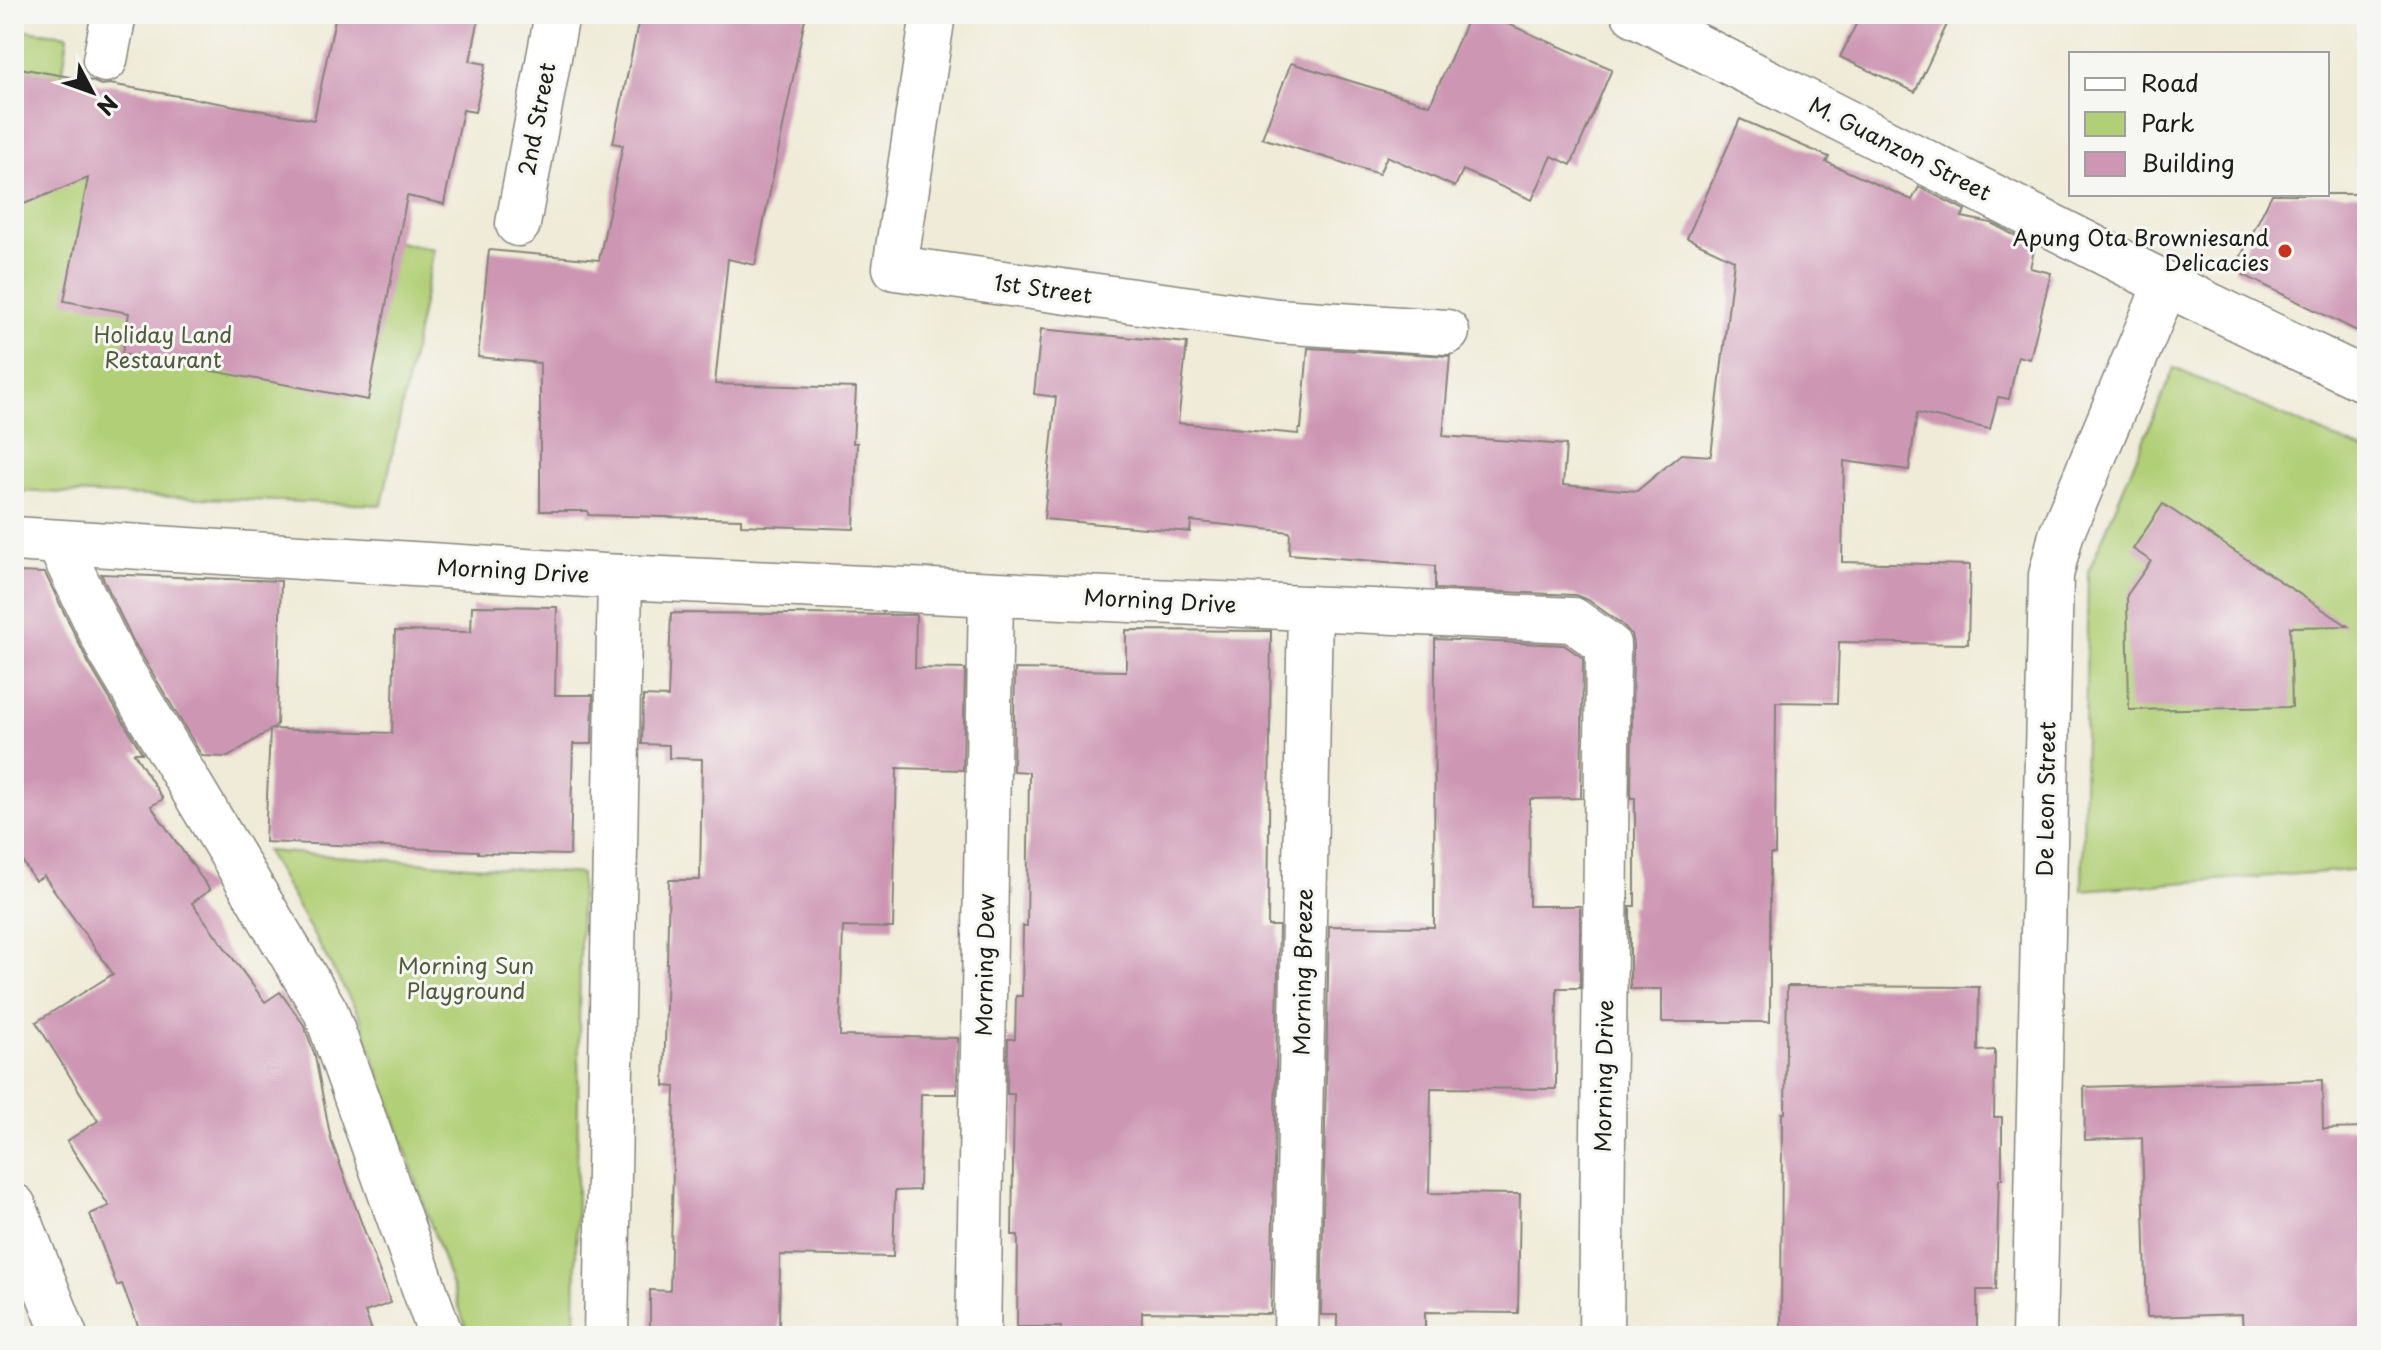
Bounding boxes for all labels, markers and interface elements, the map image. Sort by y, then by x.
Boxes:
north arrow [52,52,132,132]
legend [2069,52,2329,196]
street label: 2nd Street [508,59,563,178]
text: Road [2141,64,2199,100]
street label: M. Guanzon Street [1804,87,1998,208]
text: N [90,89,126,124]
text: Park [2141,104,2195,140]
text: Building [2141,144,2235,180]
place label: Apung Ota Browniesand Delicacies [2013,220,2269,278]
marker: Apung Ota Browniesand Delicacies [2276,242,2294,260]
street label: 1st Street [992,264,1095,311]
park label: Holiday Land Restaurant [94,317,232,375]
street label: Morning Drive [436,549,590,590]
street label: Morning Drive [1083,579,1237,620]
street label: De Leon Street [2027,721,2062,877]
street label: Morning Breeze [1284,888,1319,1056]
street label: Morning Dew [966,893,1001,1037]
park label: Morning Sun Playground [398,948,534,1006]
street label: Morning Drive [1585,999,1620,1153]

